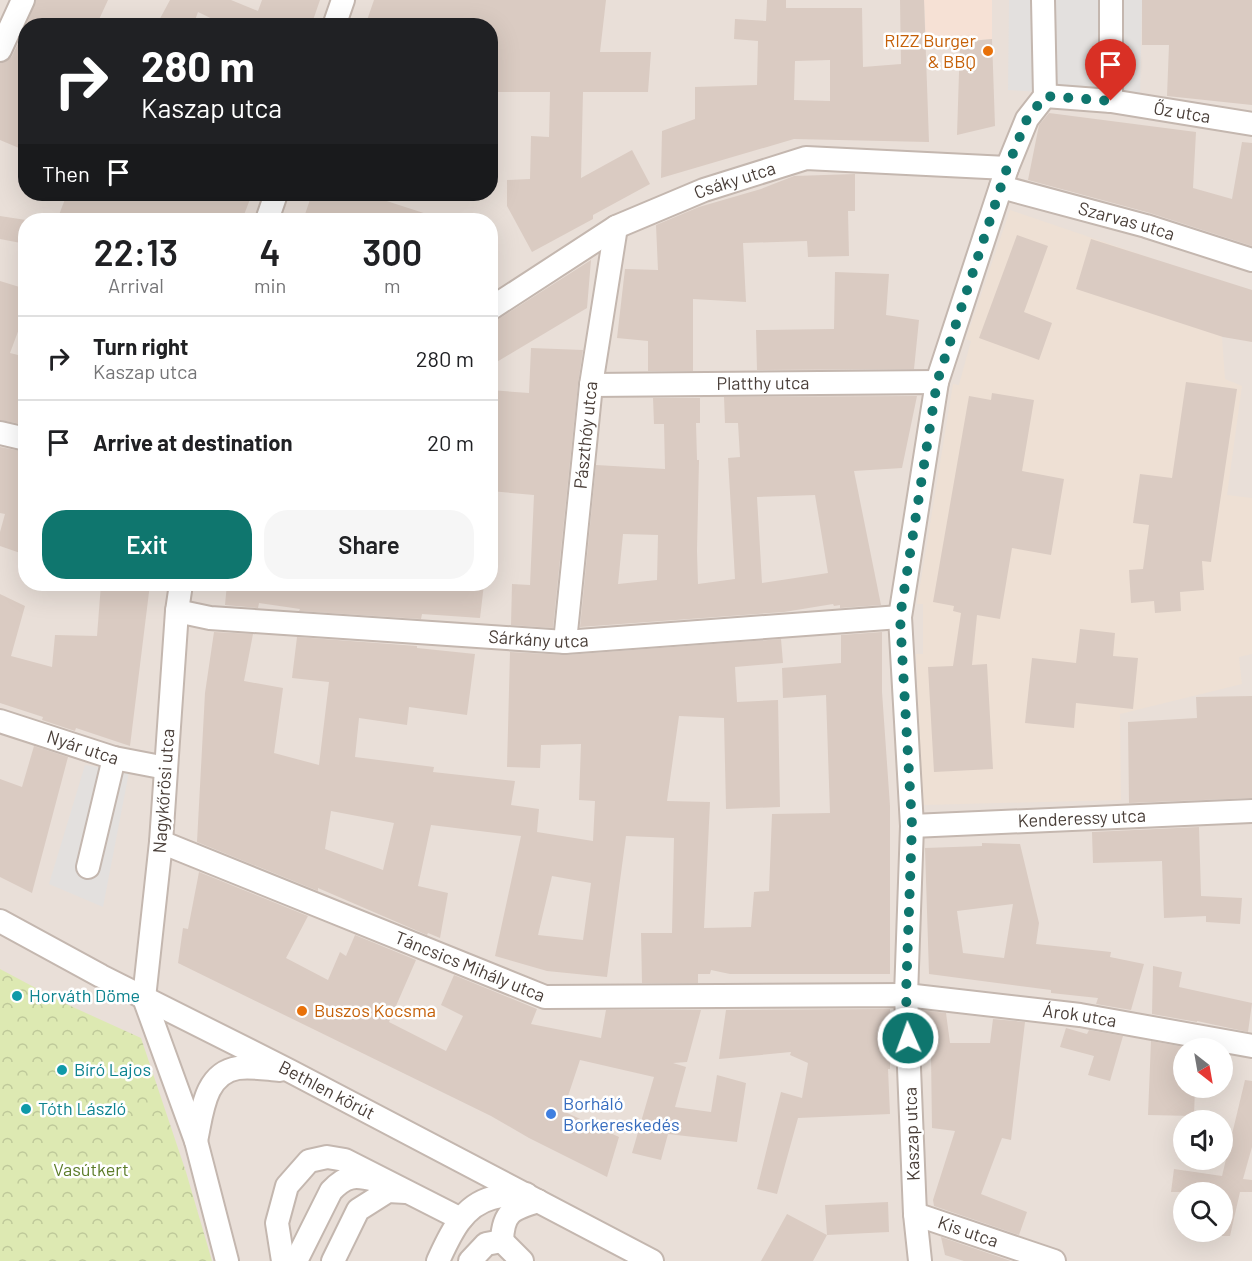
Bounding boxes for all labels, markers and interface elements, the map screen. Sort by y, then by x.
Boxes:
place label: RIZZ Burger & BBQ [884,29,976,72]
pin [1085,39,1136,101]
text: 280 m [141,40,255,90]
icon: right [42,42,120,120]
marker: RIZZ Burger & BBQ [981,44,995,58]
icon: arrive [1094,48,1127,81]
text: Kaszap utca [141,91,282,123]
street label: Őz utca [1152,96,1212,127]
icon: arrive [102,156,135,189]
street label: Csáky utca [690,156,778,203]
text: Then [42,160,90,186]
street label: Szarvas utca [1076,196,1178,245]
text: 22:13 [94,230,178,273]
text: 4 [260,230,281,273]
text: 300 [362,230,422,273]
text: Arrival [108,273,164,297]
text: min [254,273,286,297]
text: m [384,273,400,297]
text: Turn right [93,333,188,359]
icon: right [42,342,75,375]
text: 280 m [416,345,474,371]
text: Kaszap utca [93,359,198,383]
street label: Platthy utca [716,371,810,394]
street label: Pászthóy utca [569,380,601,490]
icon: arrive [42,426,75,459]
text: Arrive at destination [93,429,292,455]
text: 20 m [427,429,474,455]
button: Exit [42,510,252,579]
button: Share [264,510,474,579]
street label: Sárkány utca [488,625,589,652]
street label: Nyár utca [44,725,122,769]
street label: Nagykőrösi utca [148,728,178,854]
street label: Kenderessy utca [1017,804,1146,831]
street label: Táncsics Mihály utca [392,926,548,1006]
place label: Horváth Döme [29,984,140,1006]
marker: Horváth Döme [10,989,24,1003]
place label: Buszos Kocsma [314,999,436,1021]
street label: Árok utca [1042,999,1118,1031]
marker: Buszos Kocsma [295,1004,309,1018]
position arrow [876,1006,940,1070]
north arrow [1173,1038,1233,1098]
map controls [1173,1038,1233,1242]
street label: Bethlen körút [276,1055,379,1124]
place label: Bíró Lajos [74,1058,151,1080]
marker: Bíró Lajos [55,1063,69,1077]
street label: Kaszap utca [898,1087,924,1181]
place label: Borháló Borkereskedés [563,1092,680,1135]
place label: Tóth László [38,1097,126,1119]
marker: Tóth László [19,1102,33,1116]
marker: Borháló Borkereskedés [544,1107,558,1121]
button: sound [1173,1110,1233,1170]
park label: Vasútkert [53,1158,129,1180]
button: search [1173,1182,1233,1242]
street label: Kis utca [935,1211,1001,1251]

